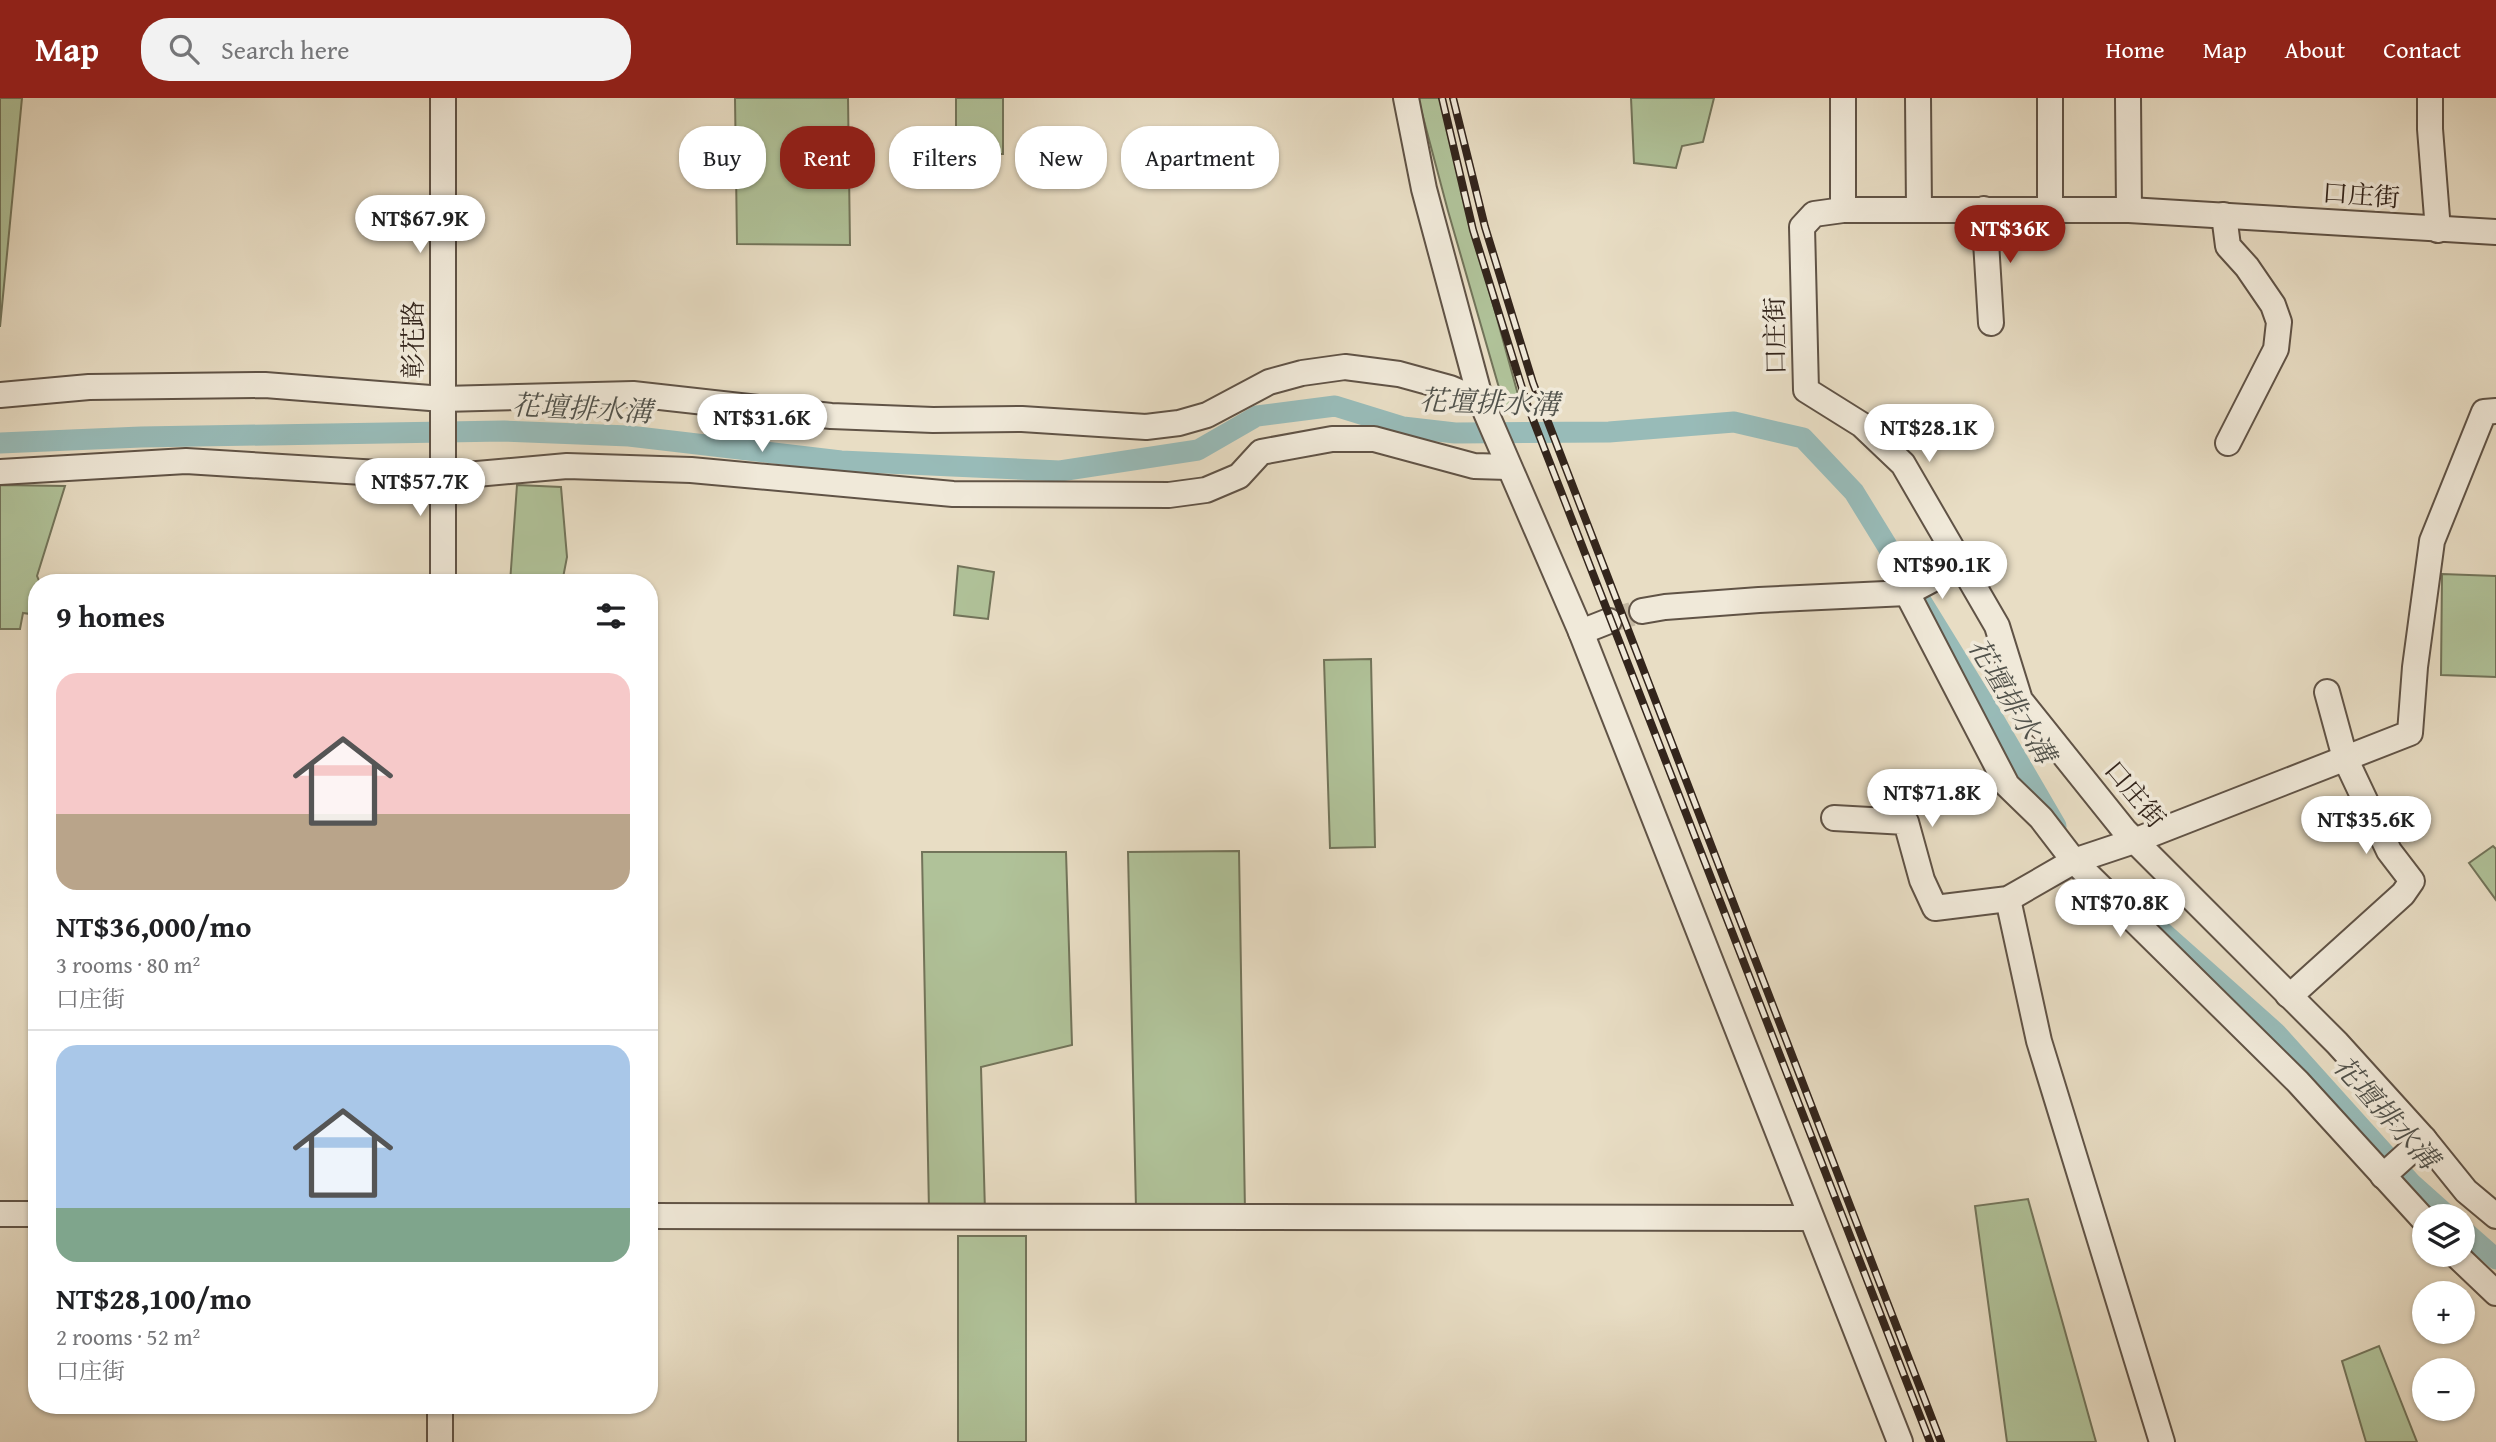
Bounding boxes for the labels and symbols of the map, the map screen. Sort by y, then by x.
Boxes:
street label: 口庄街 [2321,172,2401,217]
pin: NT$67.9K [348,195,492,255]
pin: NT$36K [1953,206,2067,265]
street label: 口庄街 [1754,297,1795,375]
street label: 彰花路 [393,301,432,379]
water label: 花壇排水溝 [1418,379,1564,425]
water label: 花壇排水溝 [511,383,657,432]
pin: NT$31.6K [690,394,834,454]
pin: NT$28.1K [1857,404,2001,464]
pin: NT$57.7K [348,458,492,518]
pin: NT$90.1K [1870,542,2014,601]
water label: 花壇排水溝 [1959,629,2068,774]
street label: 口庄街 [2095,751,2175,836]
pin: NT$71.8K [1860,770,2004,829]
pin: NT$35.6K [2294,796,2438,856]
pin: NT$70.8K [2048,880,2192,939]
water label: 花壇排水溝 [2324,1046,2451,1180]

